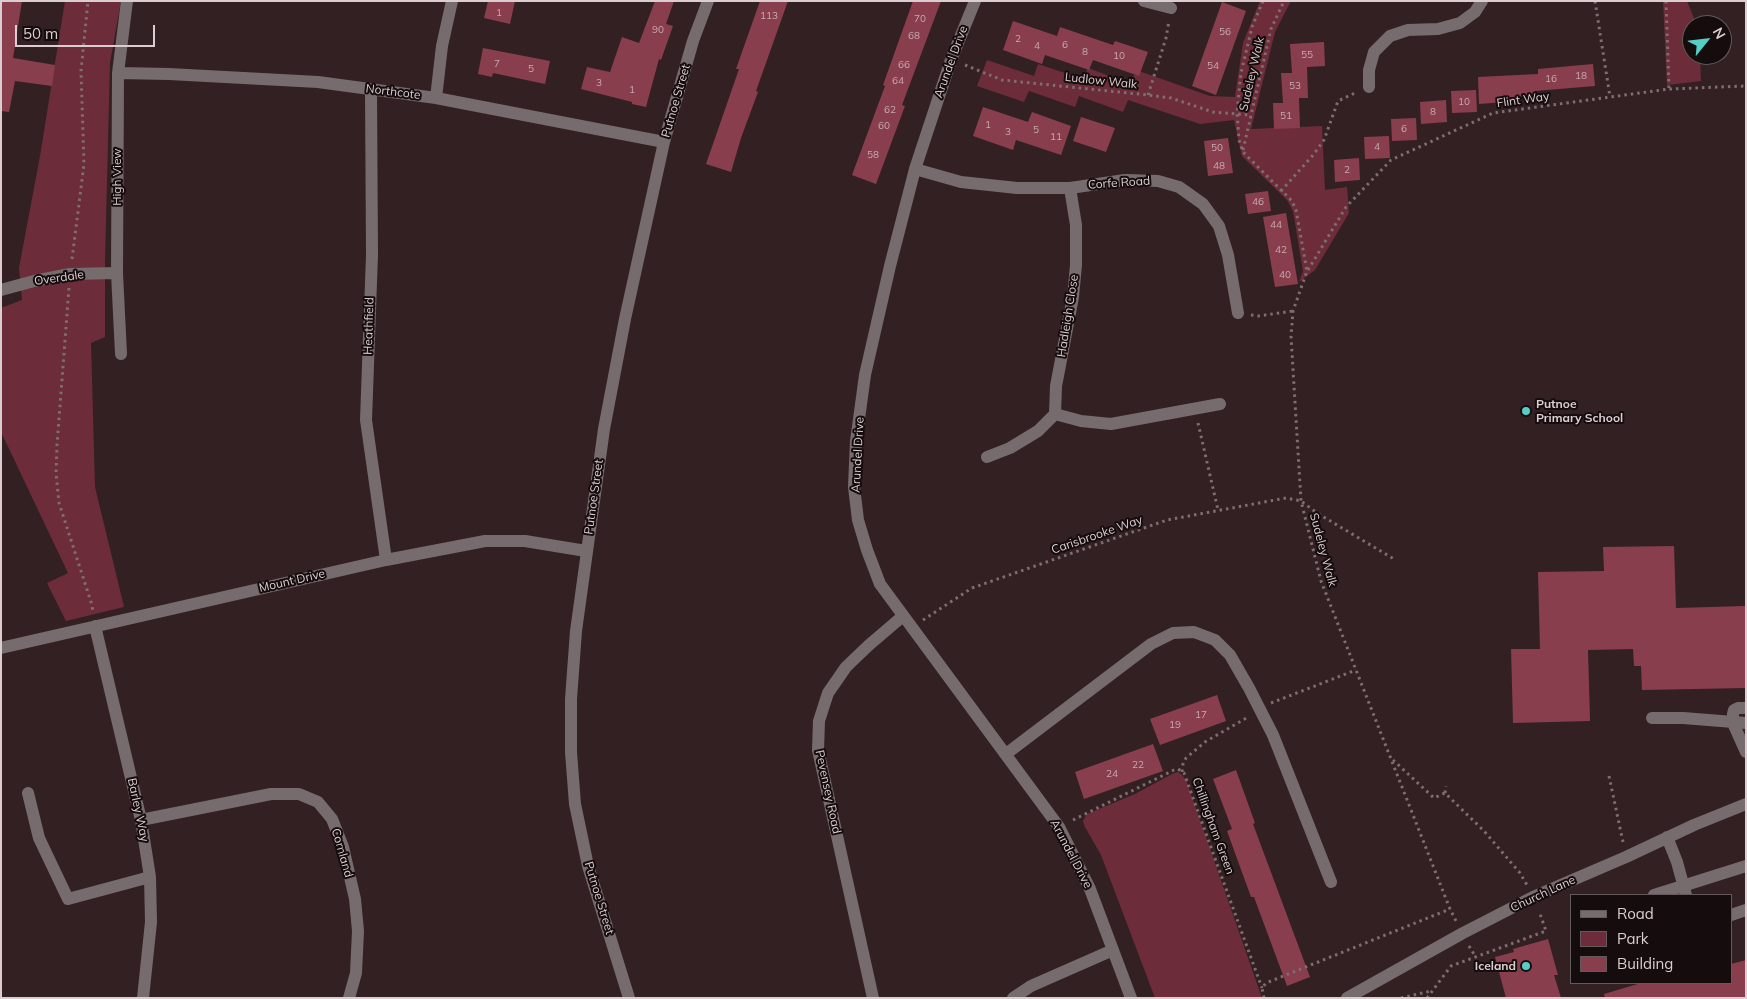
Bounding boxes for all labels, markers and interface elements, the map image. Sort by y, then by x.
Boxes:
house number: 1 [496,7,502,19]
house number: 113 [760,10,778,22]
house number: 70 [914,13,926,25]
scale bar [18,15,158,47]
north arrow [1682,15,1732,65]
text: 50 m [23,24,58,43]
house number: 90 [652,24,664,36]
street label: Arundel Drive [931,24,971,100]
text: N [1709,24,1730,42]
house number: 56 [1219,26,1231,38]
house number: 68 [908,30,920,42]
house number: 2 [1015,33,1021,45]
street label: Sudeley Walk [1236,35,1268,113]
house number: 6 [1062,39,1068,51]
house number: 4 [1034,40,1040,52]
house number: 8 [1082,46,1088,58]
house number: 55 [1301,49,1313,61]
house number: 10 [1113,50,1125,62]
house number: 7 [494,58,500,70]
house number: 66 [898,59,910,71]
house number: 54 [1207,60,1219,72]
house number: 5 [528,63,534,75]
street label: Putnoe Street [659,63,693,139]
street label: Ludlow Walk [1064,70,1138,92]
house number: 18 [1575,70,1587,82]
house number: 16 [1545,73,1557,85]
house number: 64 [892,75,904,87]
house number: 3 [596,77,602,89]
house number: 53 [1289,80,1301,92]
street label: Northcote [365,82,421,102]
house number: 1 [629,84,635,96]
street label: Flint Way [1496,89,1550,111]
house number: 10 [1458,96,1470,108]
house number: 62 [884,104,896,116]
house number: 8 [1430,106,1436,118]
house number: 51 [1280,110,1292,122]
house number: 1 [985,119,991,131]
house number: 60 [878,120,890,132]
house number: 6 [1401,123,1407,135]
house number: 5 [1033,124,1039,136]
house number: 3 [1005,126,1011,138]
house number: 11 [1050,131,1062,143]
house number: 4 [1374,141,1380,153]
house number: 50 [1211,142,1223,154]
street label: High View [110,148,124,206]
house number: 58 [867,149,879,161]
house number: 48 [1213,160,1225,172]
house number: 2 [1344,164,1350,176]
street label: Corfe Road [1087,174,1151,192]
house number: 46 [1252,196,1264,208]
house number: 44 [1270,219,1282,231]
house number: 42 [1275,244,1287,256]
street label: Overdale [33,267,85,289]
house number: 40 [1279,269,1291,281]
street label: Hadleigh Close [1054,274,1082,358]
street label: Heathfield [361,297,377,355]
place label: Putnoe Primary School [1536,397,1623,425]
marker: Putnoe Primary School [1520,405,1532,417]
street label: Arundel Drive [849,417,867,493]
street label: Putnoe Street [582,459,606,535]
street label: Sudeley Walk [1306,512,1340,588]
street label: Carisbrooke Way [1050,513,1144,557]
street label: Mount Drive [258,566,326,596]
house number: 17 [1195,709,1207,721]
house number: 19 [1169,719,1181,731]
street label: Pevensey Road [812,749,844,835]
house number: 22 [1132,759,1144,771]
house number: 24 [1106,768,1118,780]
street label: Chillingham Green [1189,776,1237,876]
street label: Barley Way [124,777,152,843]
street label: Arundel Drive [1047,817,1095,891]
street label: Cornland [328,827,356,879]
street label: Putnoe Street [581,860,617,936]
street label: Church Lane [1508,873,1578,915]
legend [1570,894,1732,984]
text: Road [1617,904,1654,923]
text: Park [1617,929,1649,948]
text: Building [1617,954,1673,973]
place label: Iceland [1475,959,1516,973]
marker: Iceland [1520,960,1532,972]

